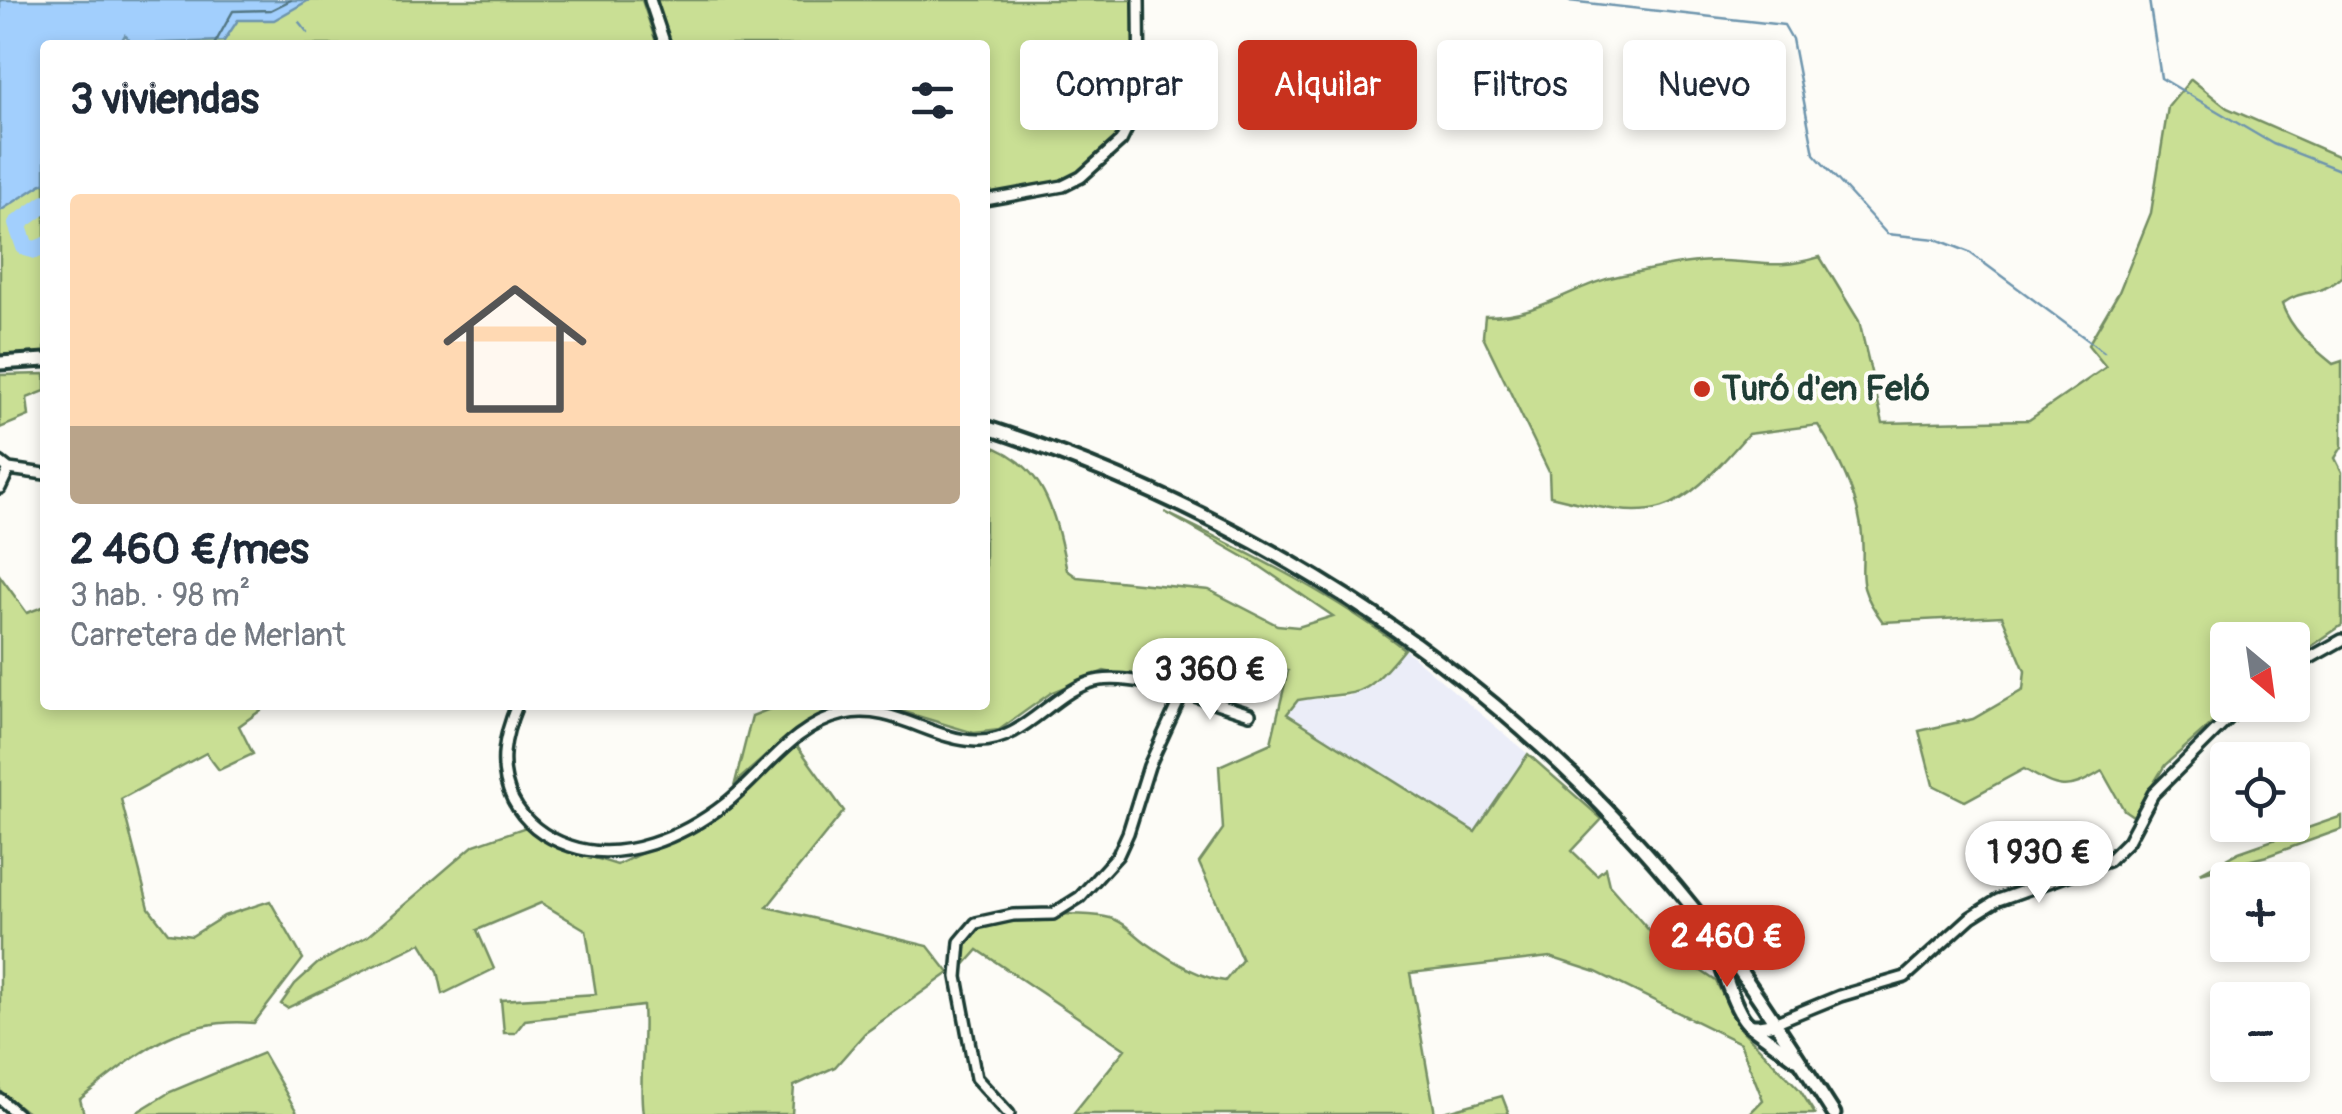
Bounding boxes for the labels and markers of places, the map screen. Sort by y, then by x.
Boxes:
place label: Turó d'en Feló [1722,367,1930,411]
marker: Turó d'en Feló [1691,378,1713,400]
pin: 3 360 € [1118,638,1302,723]
pin: 1 930 € [1947,821,2131,906]
pin: 2 460 € [1635,905,1819,990]

